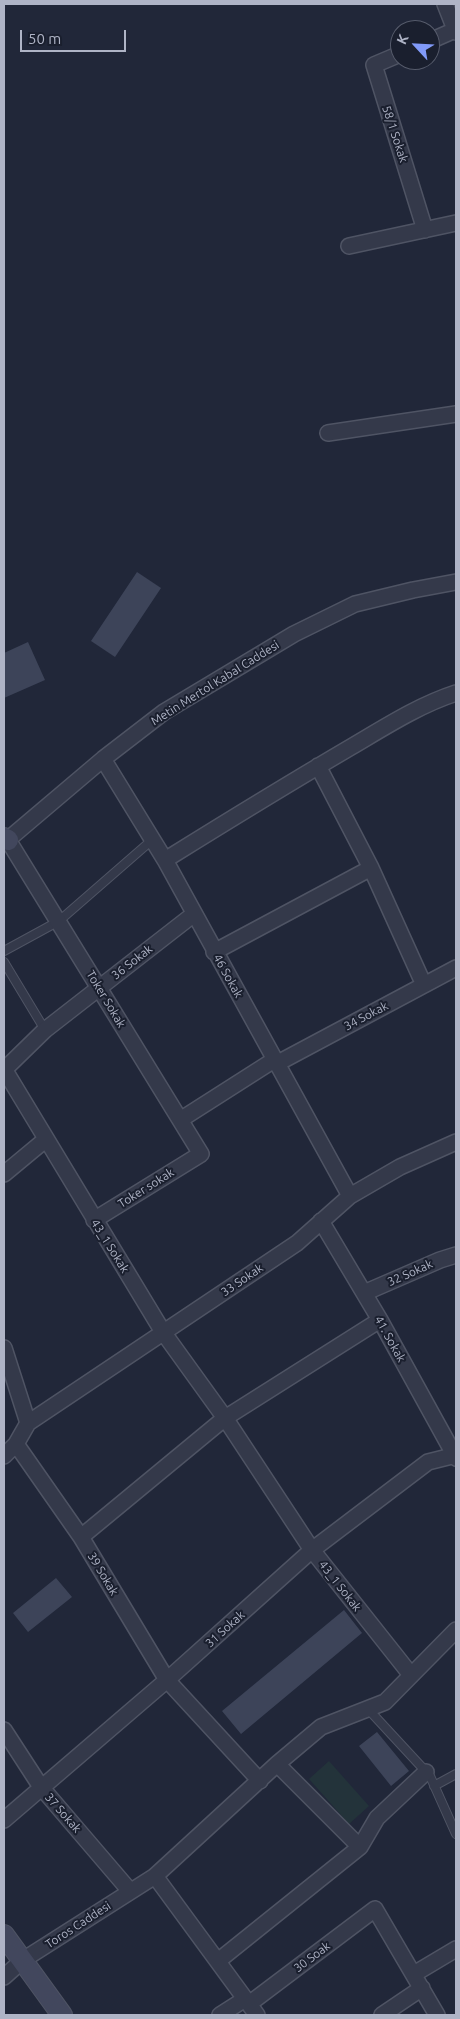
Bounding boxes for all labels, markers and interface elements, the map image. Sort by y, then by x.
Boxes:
scale bar [22,20,129,52]
north arrow [390,20,440,70]
text: 50 m [28,30,61,47]
text: K [393,31,412,47]
street label: 58/1 Sokak [379,104,411,164]
street label: Metin Mertol Kabal Caddesi [148,638,282,728]
street label: 36 Sokak [109,942,155,982]
street label: 46 Sokak [210,952,246,1000]
street label: Toker Sokak [83,968,129,1030]
street label: 34 Sokak [341,998,391,1034]
street label: Toker sokak [115,1165,177,1211]
street label: 43_1 Sokak [88,1217,132,1275]
street label: 32 Sokak [385,1257,435,1289]
street label: 33 Sokak [218,1261,266,1299]
street label: 41. Sokak [371,1313,409,1365]
street label: 39 Sokak [85,1550,121,1598]
street label: 43_1 Sokak [316,1558,364,1614]
street label: 31 Sokak [202,1608,248,1650]
street label: 37 Sokak [42,1790,84,1836]
street label: Toros Caddesi [43,1899,113,1951]
street label: 30 Soak [291,1939,333,1975]

